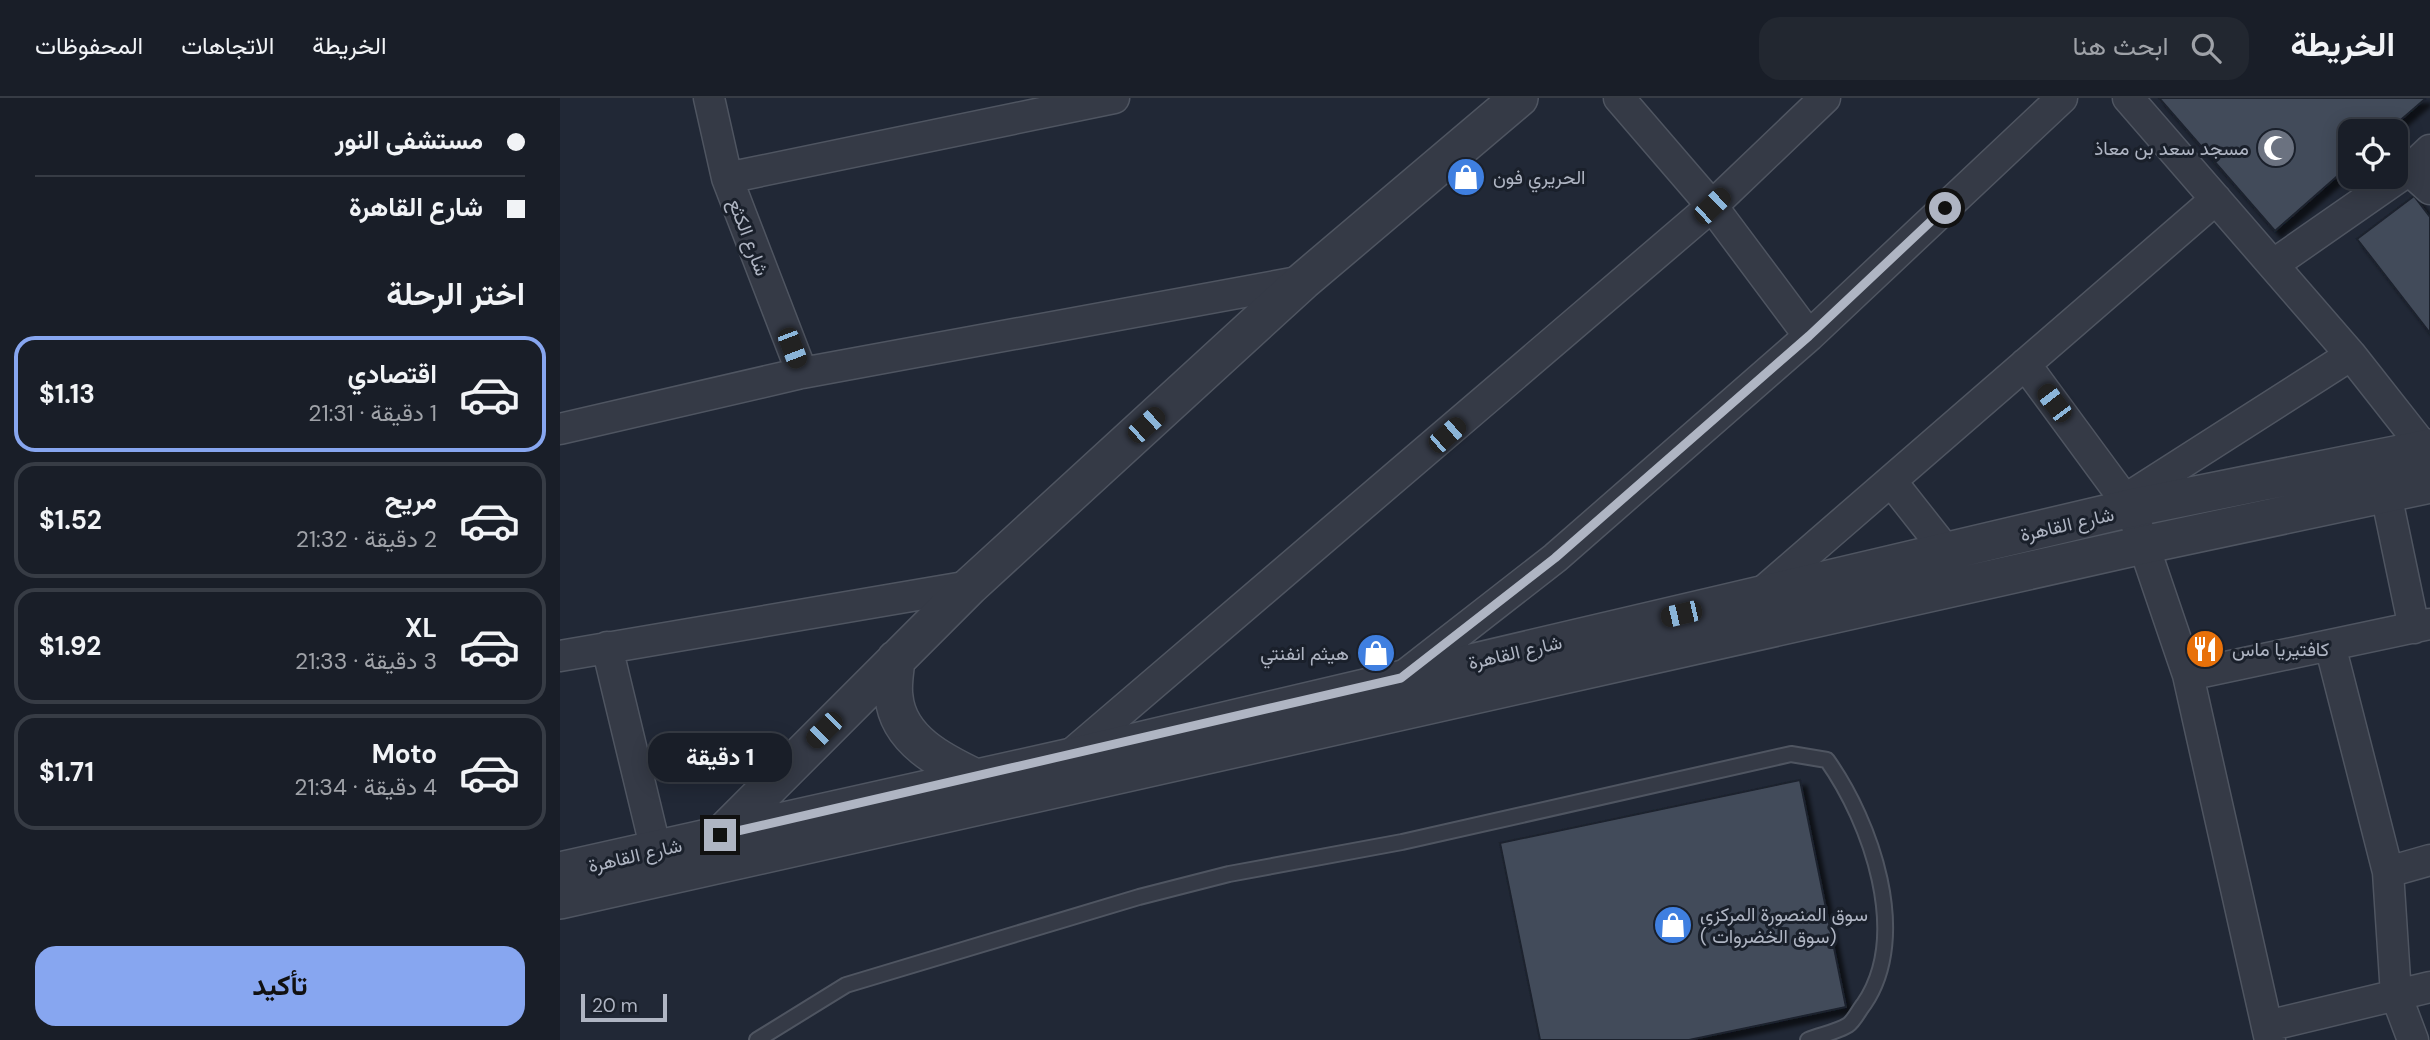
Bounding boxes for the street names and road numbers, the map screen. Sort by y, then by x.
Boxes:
street label: شارع الكثع [721,195,775,280]
street label: شارع القاهرة [2018,502,2116,547]
street label: شارع القاهرة [1466,630,1564,675]
street label: شارع القاهرة [586,833,684,878]

